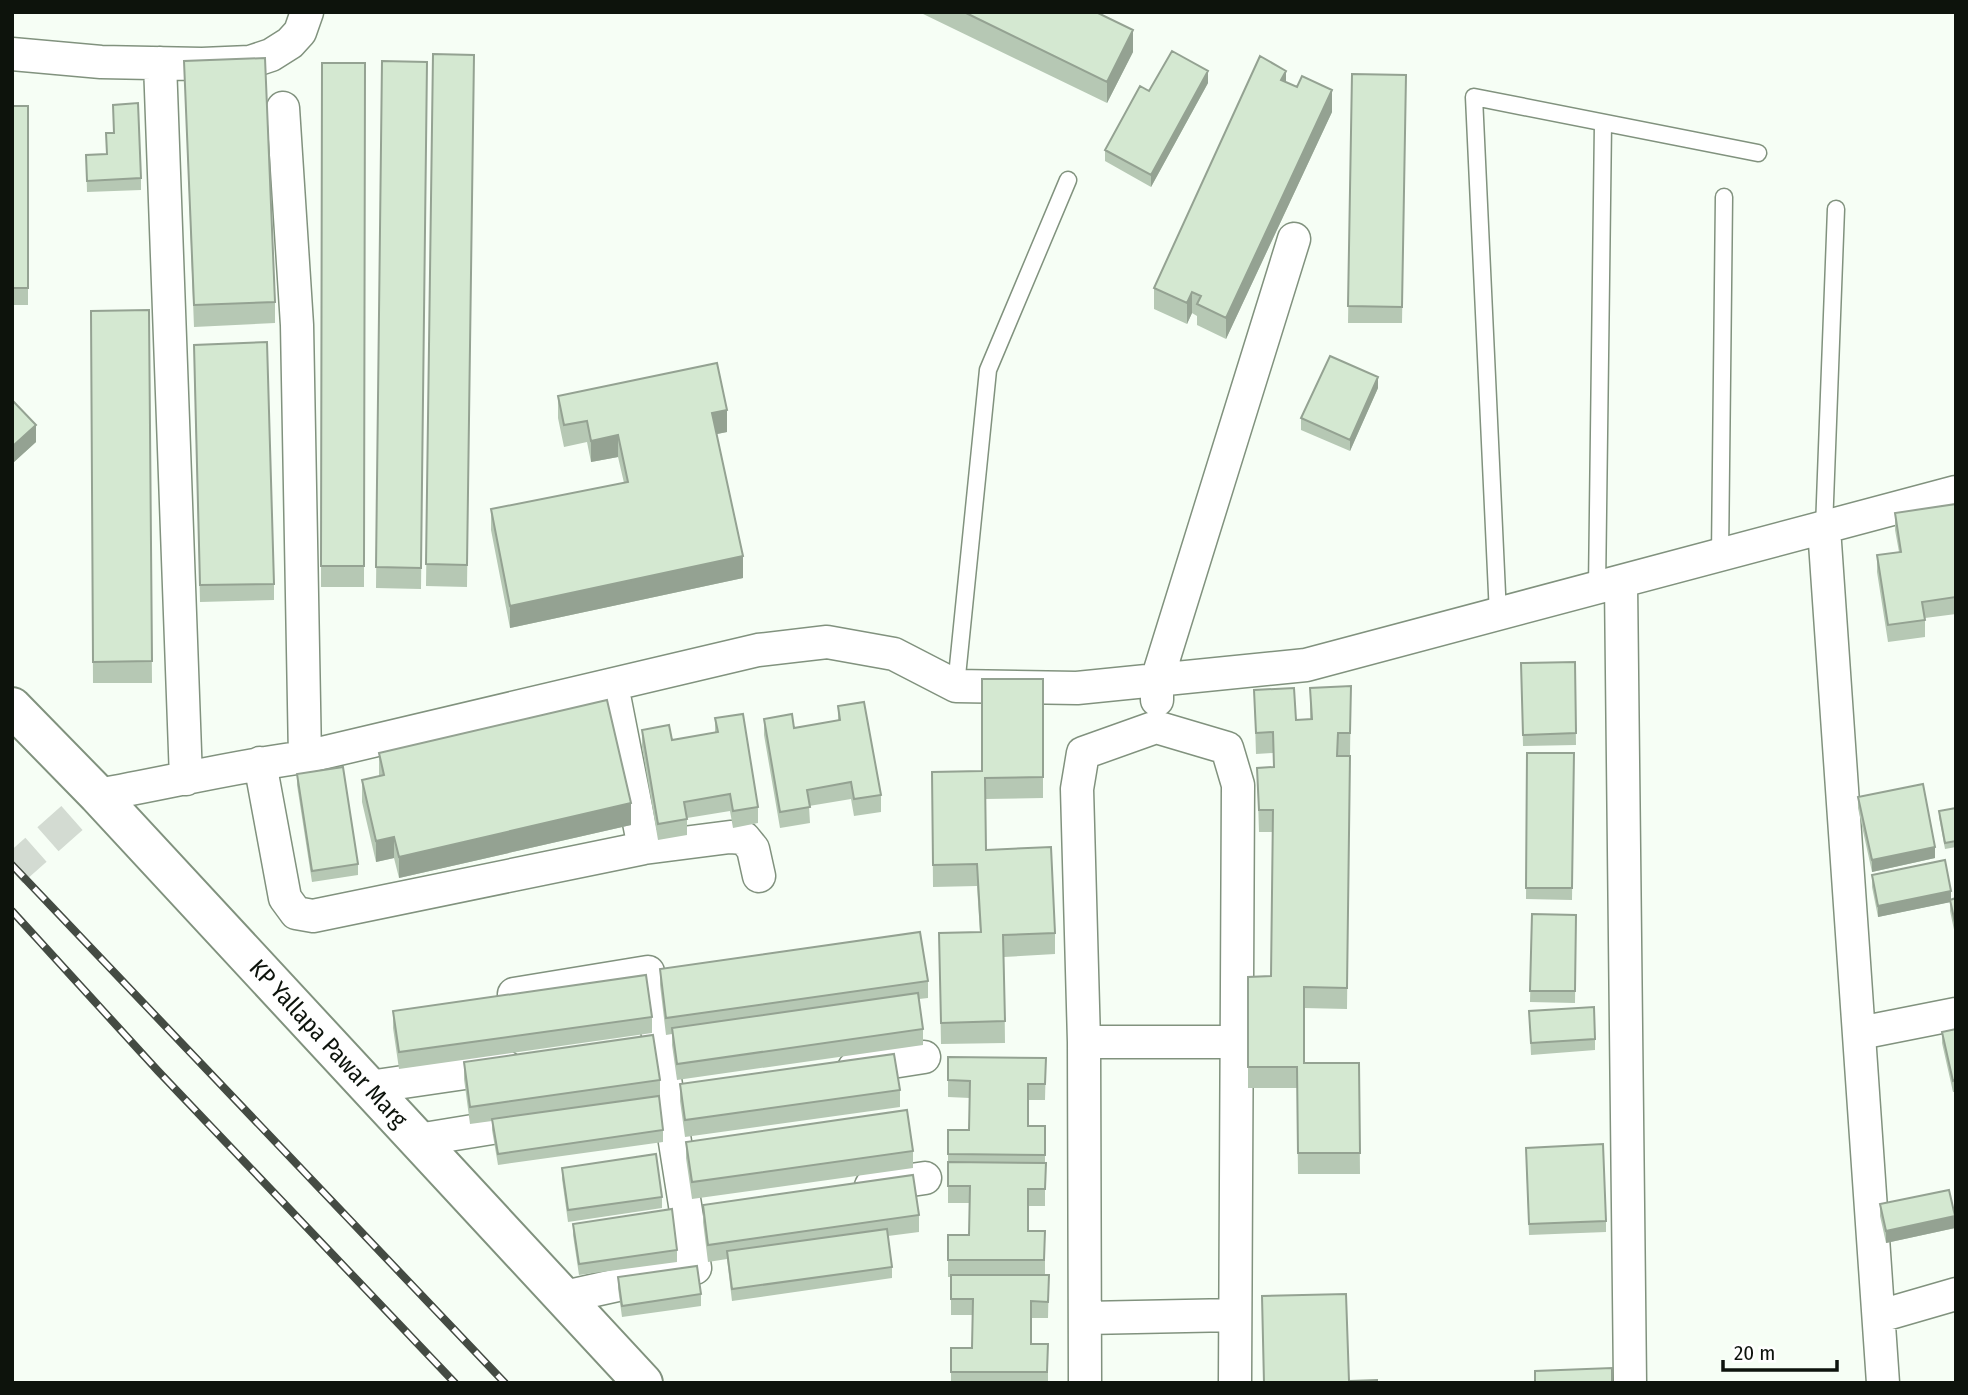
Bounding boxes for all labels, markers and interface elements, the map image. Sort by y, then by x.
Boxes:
street label: KP Yallapa Pawar Marg [244,954,414,1134]
scale bar [1723,1328,1837,1372]
text: 20 m [1734,1340,1775,1366]

